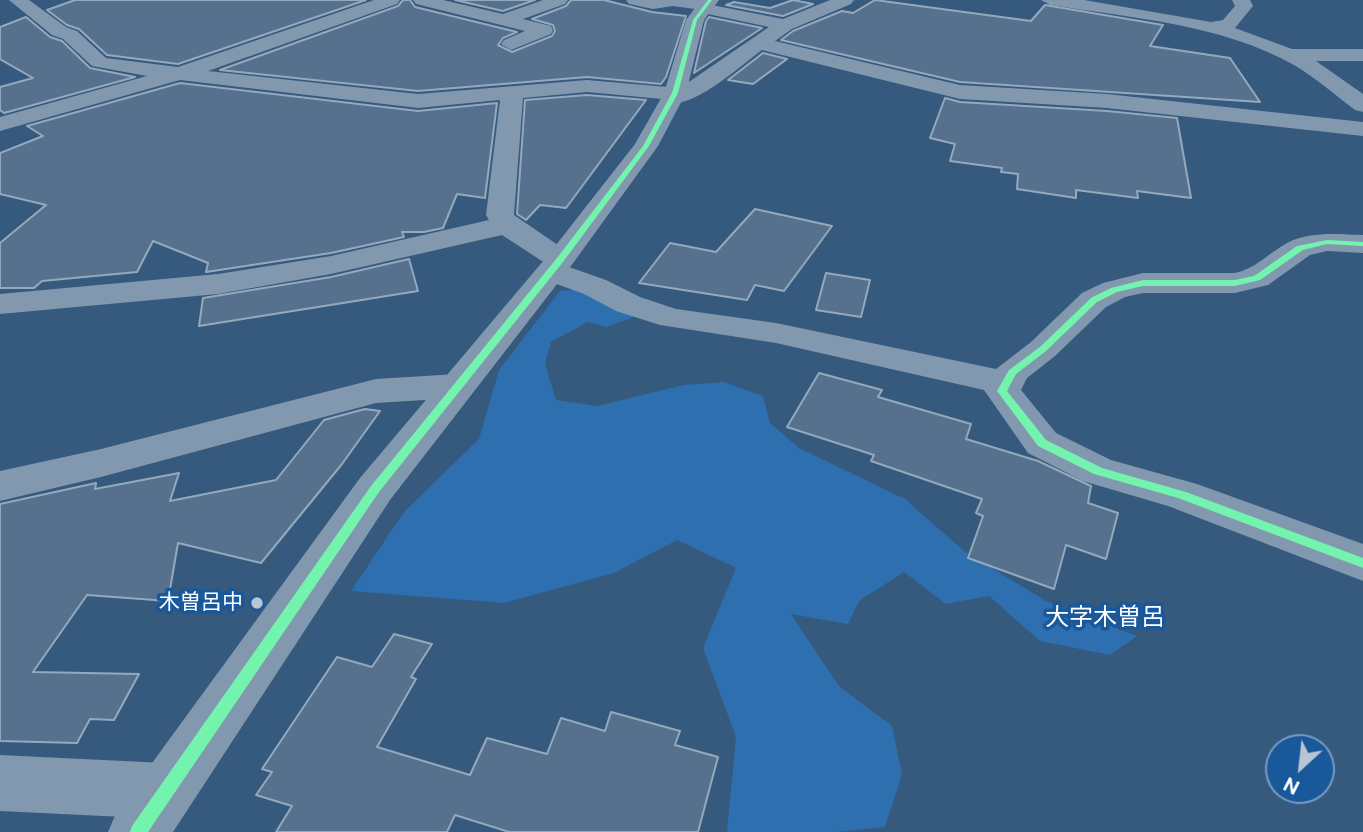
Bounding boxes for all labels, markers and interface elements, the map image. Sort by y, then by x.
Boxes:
place label: 木曽呂中 [159,590,243,616]
marker: 木曽呂中 [249,595,265,611]
district label: 大字木曽呂 [1045,604,1165,632]
north arrow [1265,734,1335,804]
text: N [1280,773,1303,799]

